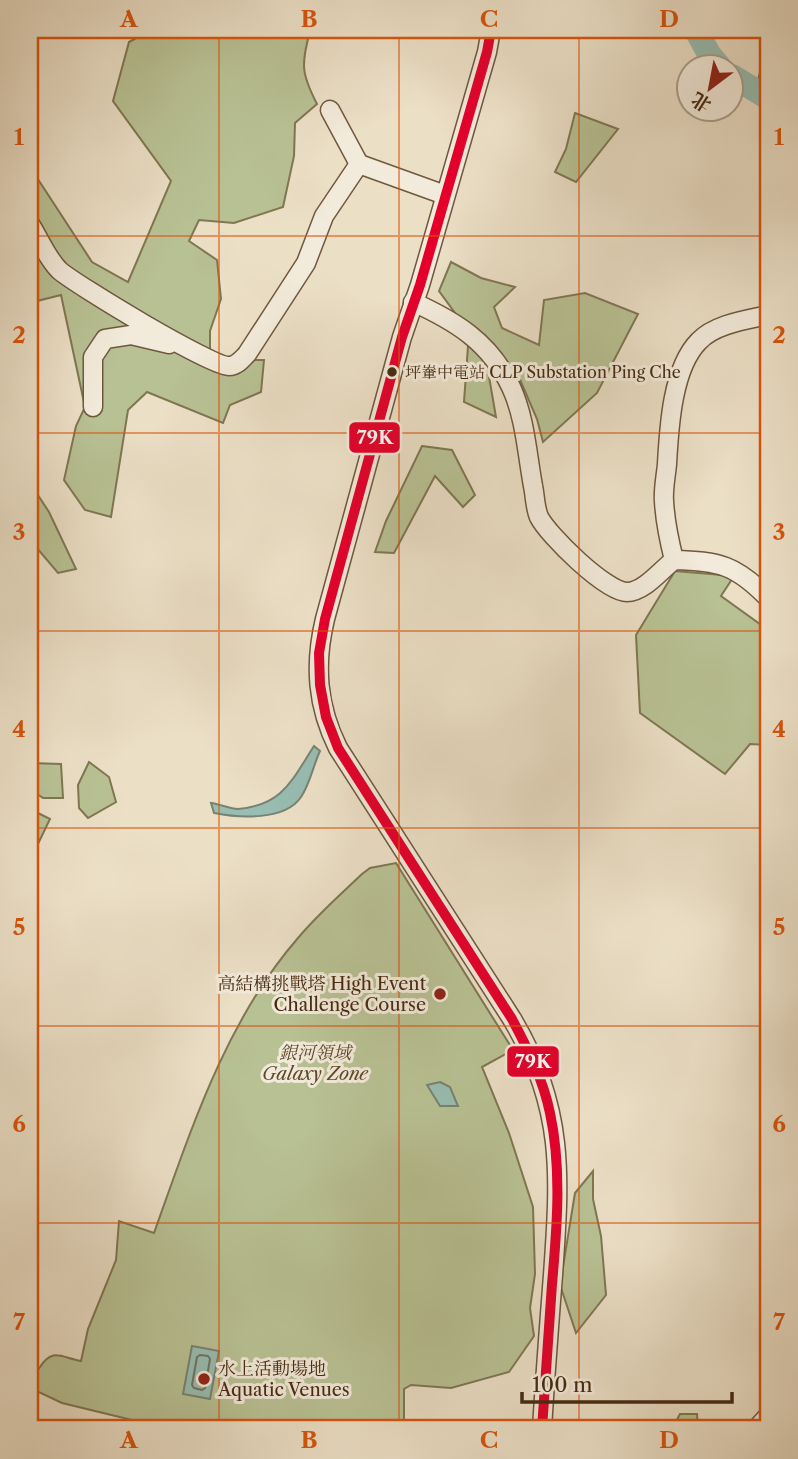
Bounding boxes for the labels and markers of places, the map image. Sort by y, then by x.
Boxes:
place label: 坪輋中電站 CLP Substation Ping Che [405,362,681,382]
marker: 坪輋中電站 CLP Substation Ping Che [385,365,399,379]
place label: 高結構挑戰塔 High Event Challenge Course [217,973,427,1016]
marker: 高結構挑戰塔 High Event Challenge Course [432,986,448,1002]
place label: 水上活動場地 Aquatic Venues [217,1358,350,1401]
marker: 水上活動場地 Aquatic Venues [196,1371,212,1387]

